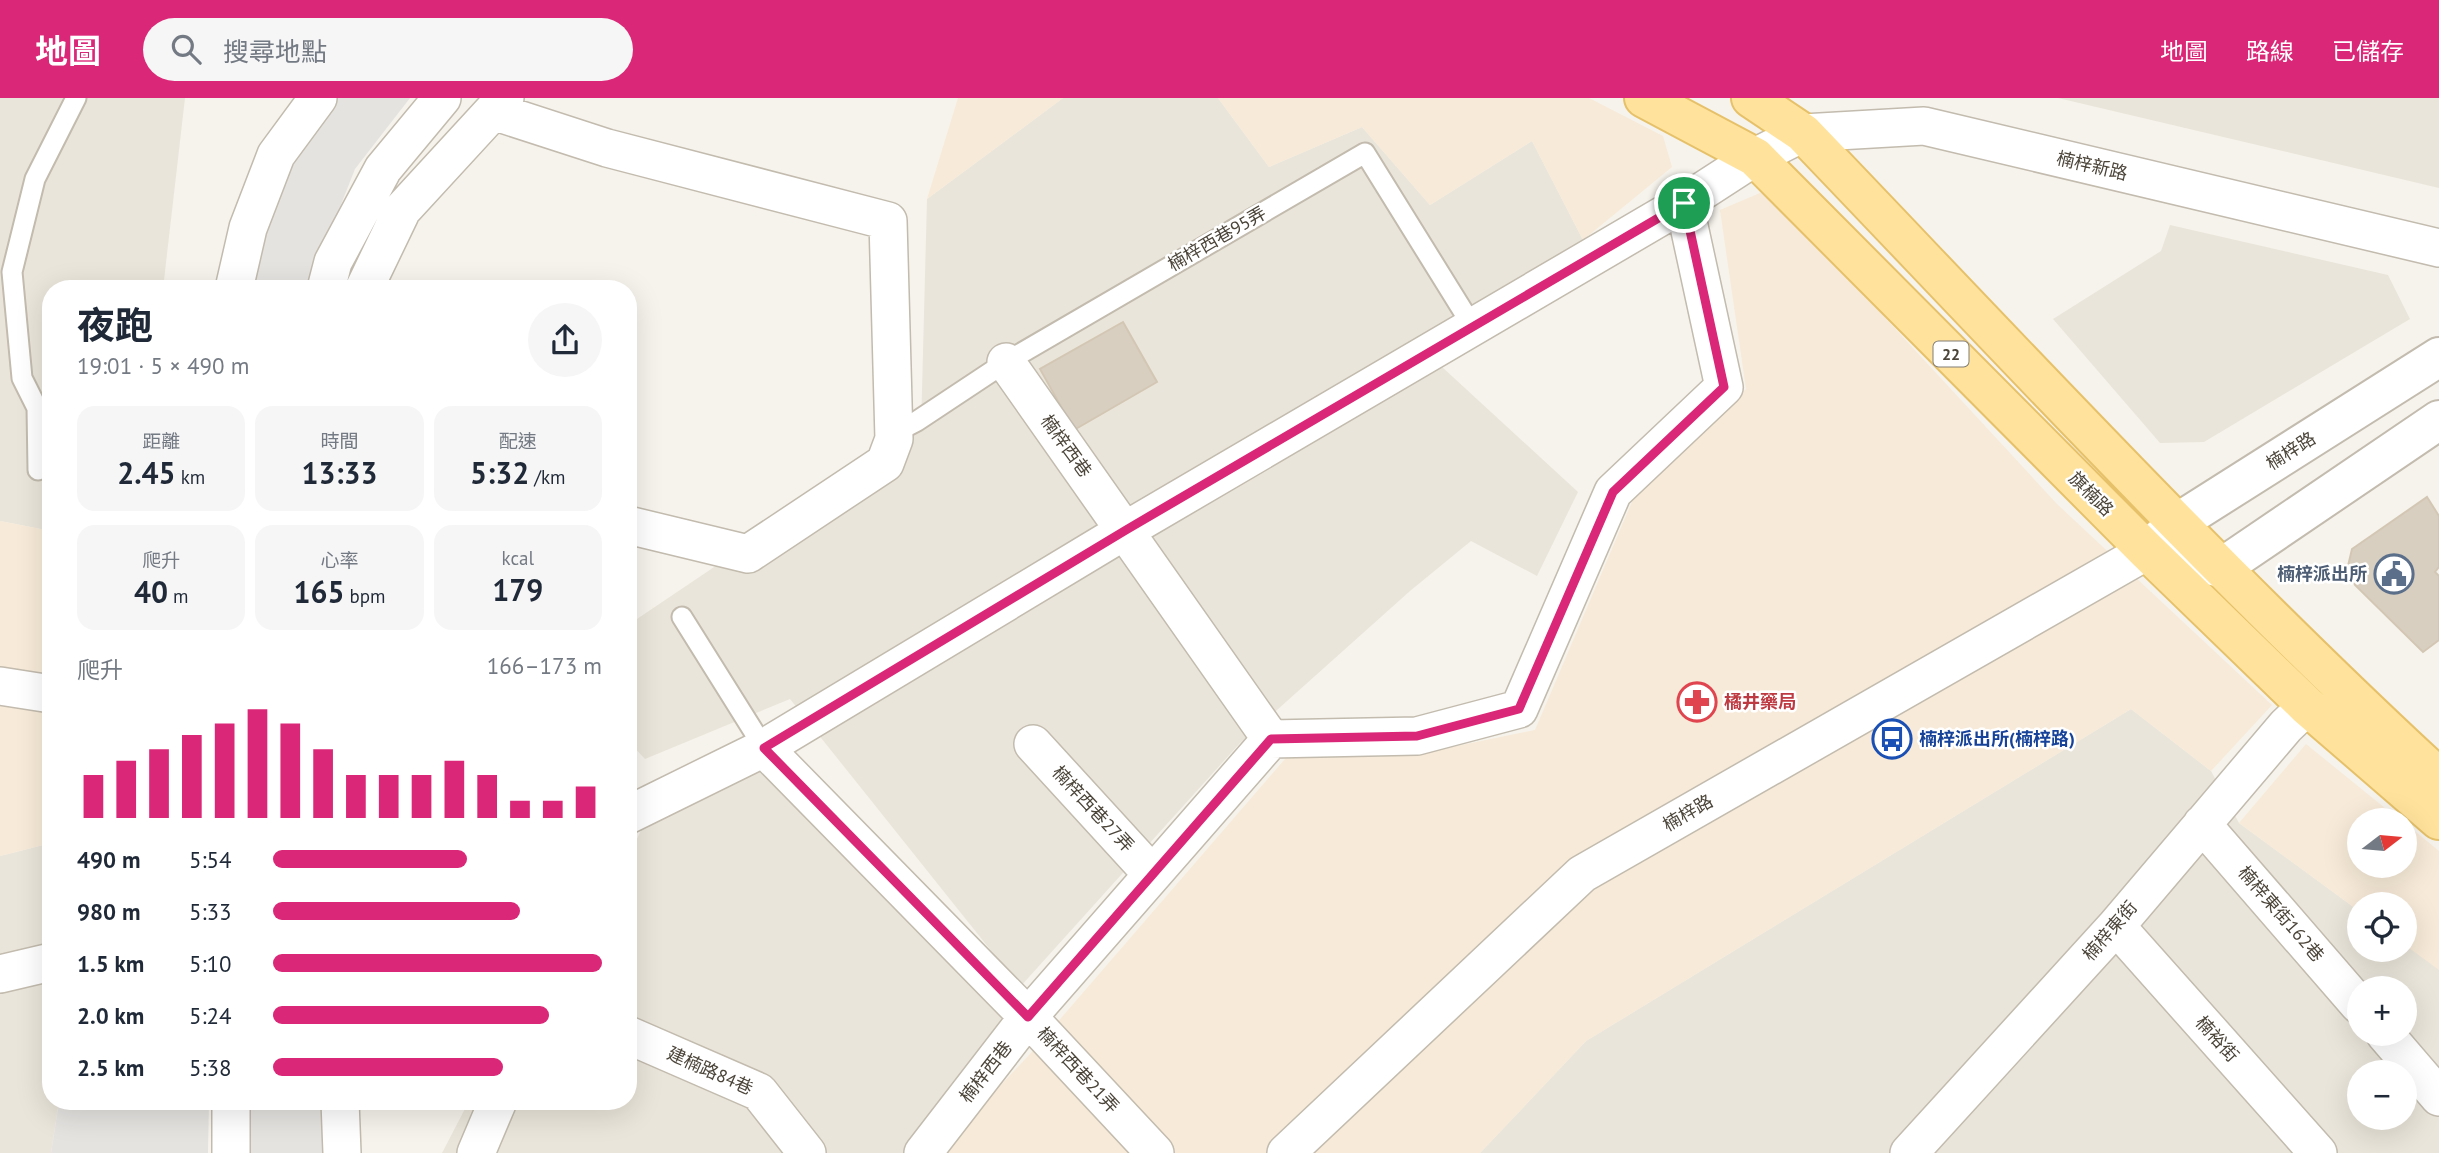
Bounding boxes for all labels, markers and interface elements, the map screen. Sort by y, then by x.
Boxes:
search box [143,18,633,81]
text: 地圖 [35,29,101,72]
icon: search [167,30,205,68]
text: 搜尋地點 [223,35,327,68]
text: 地圖 [2160,36,2208,67]
text: 路線 [2246,36,2294,67]
text: 已儲存 [2332,36,2404,67]
street label: 楠梓新路 [2054,146,2130,185]
pin [1654,173,1714,233]
icon: arrive [1665,184,1703,222]
street label: 楠梓西巷95弄 [1164,201,1270,276]
text: 夜跑 [77,300,153,349]
button: share [528,303,602,377]
road number: 22 [1934,342,1968,366]
text: 19:01 · 5 × 490 m [77,351,249,380]
street label: 楠梓西巷 [1036,410,1097,482]
street label: 楠梓路 [2262,427,2320,475]
text: 距離 [142,429,180,453]
text: 時間 [320,429,359,453]
text: 配速 [499,429,537,453]
text: 2.45 [117,453,176,492]
text: 13:33 [301,453,378,492]
text: 5:32 [470,453,529,492]
text: km [176,465,205,489]
text: /km [529,465,566,489]
street label: 旗楠路 [2064,466,2119,521]
text: kcal [502,546,534,570]
text: 爬升 [142,548,180,572]
text: 心率 [320,548,359,572]
public building icon: 楠梓派出所 [2373,553,2415,595]
place label: 楠梓派出所 [2277,562,2367,585]
text: 179 [492,570,543,609]
text: 40 [134,572,168,611]
text: 165 [293,572,344,611]
text: m [168,584,188,608]
text: bpm [344,584,386,608]
text: 166–173 m [487,651,602,680]
text: 爬升 [77,655,123,684]
pharmacy icon: 橘井藥局 [1676,681,1718,723]
place label: 橘井藥局 [1724,690,1796,713]
bus stop icon: 楠梓派出所(楠梓路) [1871,718,1913,760]
place label: 楠梓派出所(楠梓路) [1919,727,2075,750]
street label: 楠梓西巷27弄 [1048,761,1139,857]
street label: 楠梓路 [1659,789,1717,836]
north arrow [2347,808,2417,878]
map controls [2347,808,2417,1130]
text: 490 m [77,845,140,874]
text: 5:54 [189,845,232,874]
street label: 楠梓東街162巷 [2234,861,2329,966]
button: locate [2347,892,2417,962]
street label: 楠梓東街 [2077,896,2142,965]
text: 980 m [77,897,140,926]
text: 5:33 [189,897,232,926]
text: 1.5 km [77,949,144,978]
text: 5:10 [189,949,232,978]
button: + [2347,976,2417,1046]
text: 2.0 km [77,1001,144,1030]
text: 5:24 [189,1001,232,1030]
street label: 楠裕街 [2191,1011,2244,1066]
street label: 楠梓西巷21弄 [1033,1022,1124,1118]
street label: 楠梓西巷 [954,1036,1017,1107]
street label: 建楠路84巷 [664,1041,757,1100]
text: 2.5 km [77,1053,144,1082]
text: 5:38 [189,1053,232,1082]
button: − [2347,1060,2417,1130]

